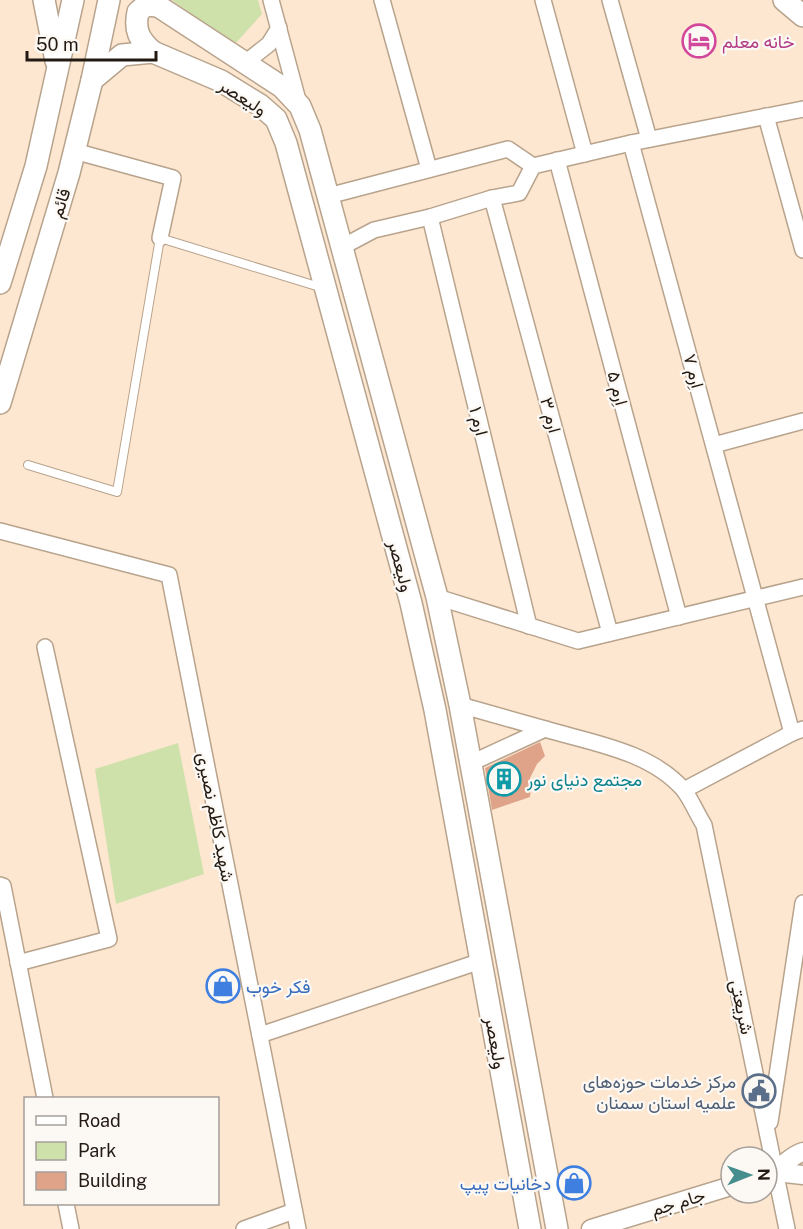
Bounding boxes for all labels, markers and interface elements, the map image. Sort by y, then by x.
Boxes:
hotel icon: خانه معلم [681,23,717,59]
scale bar [27,24,156,62]
place label: خانه معلم [722,31,795,54]
text: 50 m [36,34,79,55]
street label: ولیعصر [214,73,271,121]
street label: قائم [46,186,76,221]
street label: اِرم ۷ [677,352,709,391]
street label: اِرم ۵ [601,369,633,408]
street label: ارم ۳ [534,395,566,436]
street label: ارم ۱ [463,404,493,438]
street label: ولیعصر [383,537,418,594]
street label: شهید کاظم نصیری [191,751,239,884]
building icon: مجتمع دنیای نور [486,761,522,797]
place label: مجتمع دنیای نور [526,769,642,792]
shop icon: فکر خوب [205,968,241,1004]
place label: فکر خوب [246,976,311,998]
street label: شریعتی [725,978,758,1036]
street label: ولیعصر [480,1014,511,1071]
place label: مرکز خدمات حوزه‌های علمیه استان سمنان [583,1071,736,1113]
public building icon: مرکز خدمات حوزه‌های علمیه استان سمنان [741,1073,777,1109]
legend [24,1097,219,1205]
text: Road [78,1110,121,1131]
text: Park [78,1140,116,1161]
north arrow [719,1145,779,1205]
shop icon: دخانیات پیپ [556,1165,592,1201]
text: N [754,1168,773,1181]
text: Building [78,1170,147,1191]
place label: دخانیات پیپ [460,1173,551,1196]
street label: جام جم [648,1184,708,1222]

